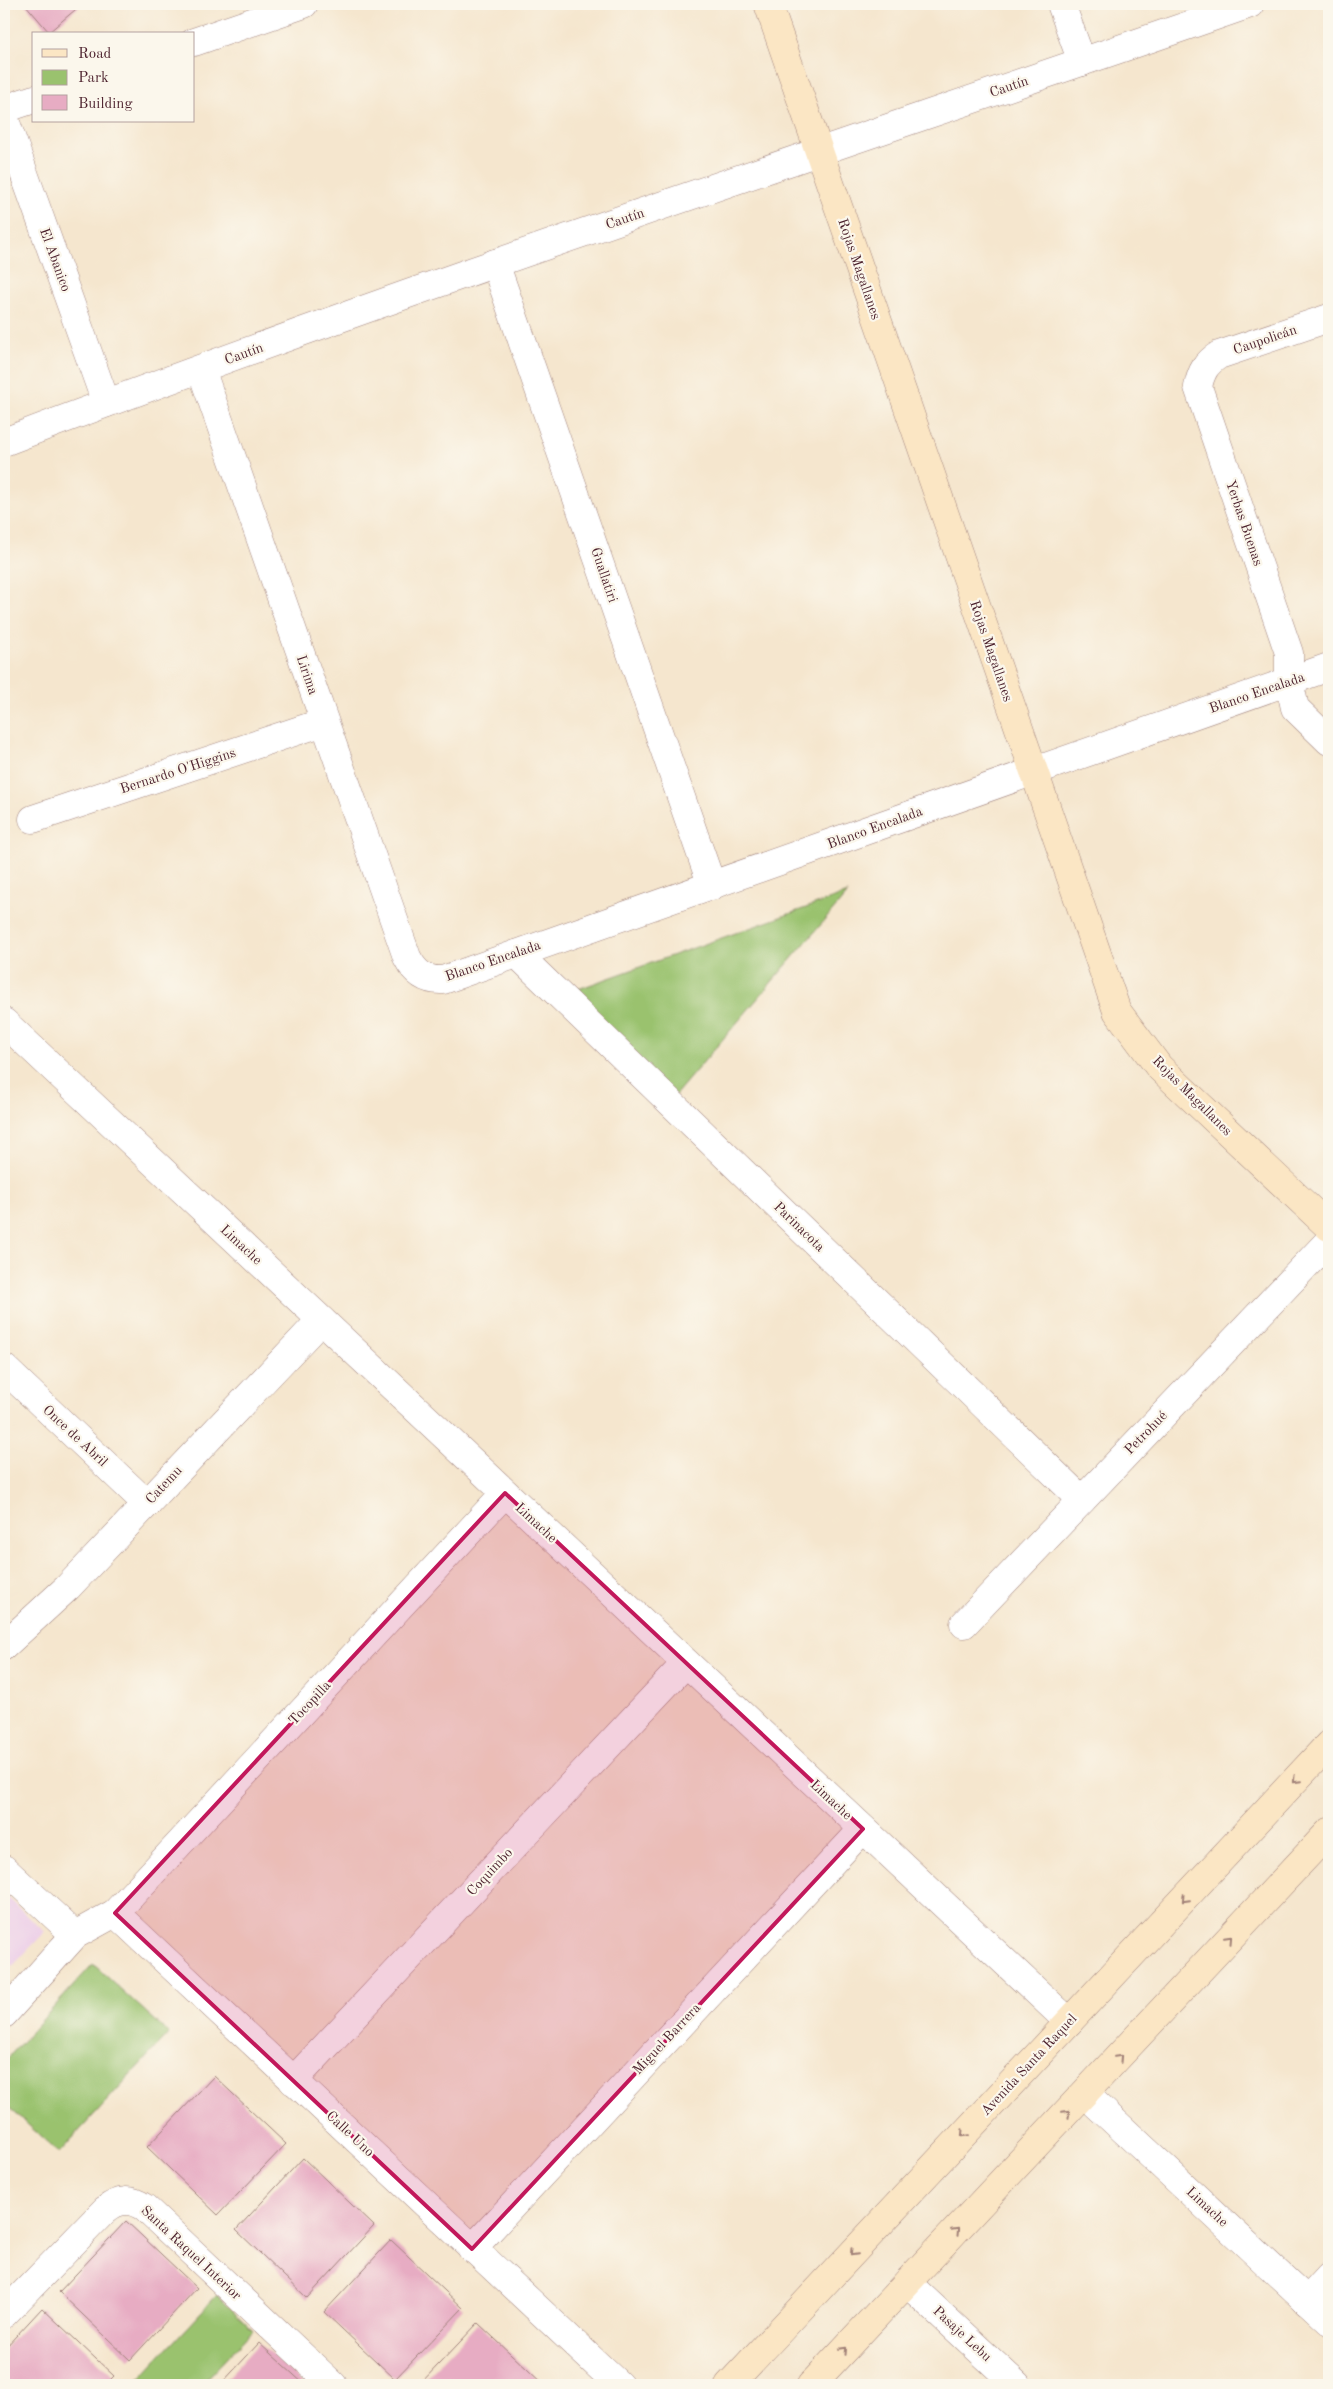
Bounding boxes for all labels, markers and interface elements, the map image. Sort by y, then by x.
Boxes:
legend [32,32,195,122]
text: Road [78,47,112,62]
text: Park [78,71,109,86]
street label: Cautín [988,74,1031,100]
text: Building [78,97,133,112]
street label: Cautín [604,206,647,232]
street label: Rojas Magallanes [835,217,883,321]
street label: El Abanico [37,226,73,294]
street label: Caupolicán [1231,322,1299,357]
street label: Cautín [223,340,266,367]
street label: Yerbas Buenas [1223,478,1265,568]
street label: Guallatiri [588,546,620,605]
street label: Rojas Magallanes [967,599,1015,703]
street label: Lirima [294,653,320,697]
street label: Blanco Encalada [1207,670,1307,716]
street label: Bernardo O'Higgins [118,746,238,796]
street label: Blanco Encalada [826,804,924,852]
street label: Blanco Encalada [443,938,543,984]
street label: Rojas Magallanes [1150,1054,1234,1138]
street label: Parinacota [771,1199,827,1255]
street label: Limache [217,1222,265,1268]
street label: Once de Abril [40,1403,110,1469]
street label: Petrohué [1122,1409,1170,1457]
street label: Catemu [143,1463,185,1507]
street label: Limache [512,1500,560,1546]
street label: Tocopilla [286,1678,334,1728]
one-way arrow [1293,1774,1302,1783]
street label: Limache [807,1777,855,1823]
street label: Coquimbo [464,1845,516,1899]
one-way arrow [1182,1893,1191,1902]
one-way arrow [1223,1936,1232,1945]
street label: Miguel Barrera [631,2001,703,2077]
street label: Avenida Santa Raquel [979,2011,1080,2118]
one-way arrow [1113,2055,1122,2064]
street label: Calle Uno [323,2109,377,2159]
one-way arrow [1061,2110,1070,2119]
one-way arrow [961,2129,970,2138]
street label: Limache [1183,2184,1231,2230]
street label: Santa Raquel Interior [138,2203,244,2303]
one-way arrow [950,2228,959,2237]
one-way arrow [850,2247,859,2256]
street label: Pasaje Lebu [930,2304,994,2365]
one-way arrow [838,2346,847,2355]

